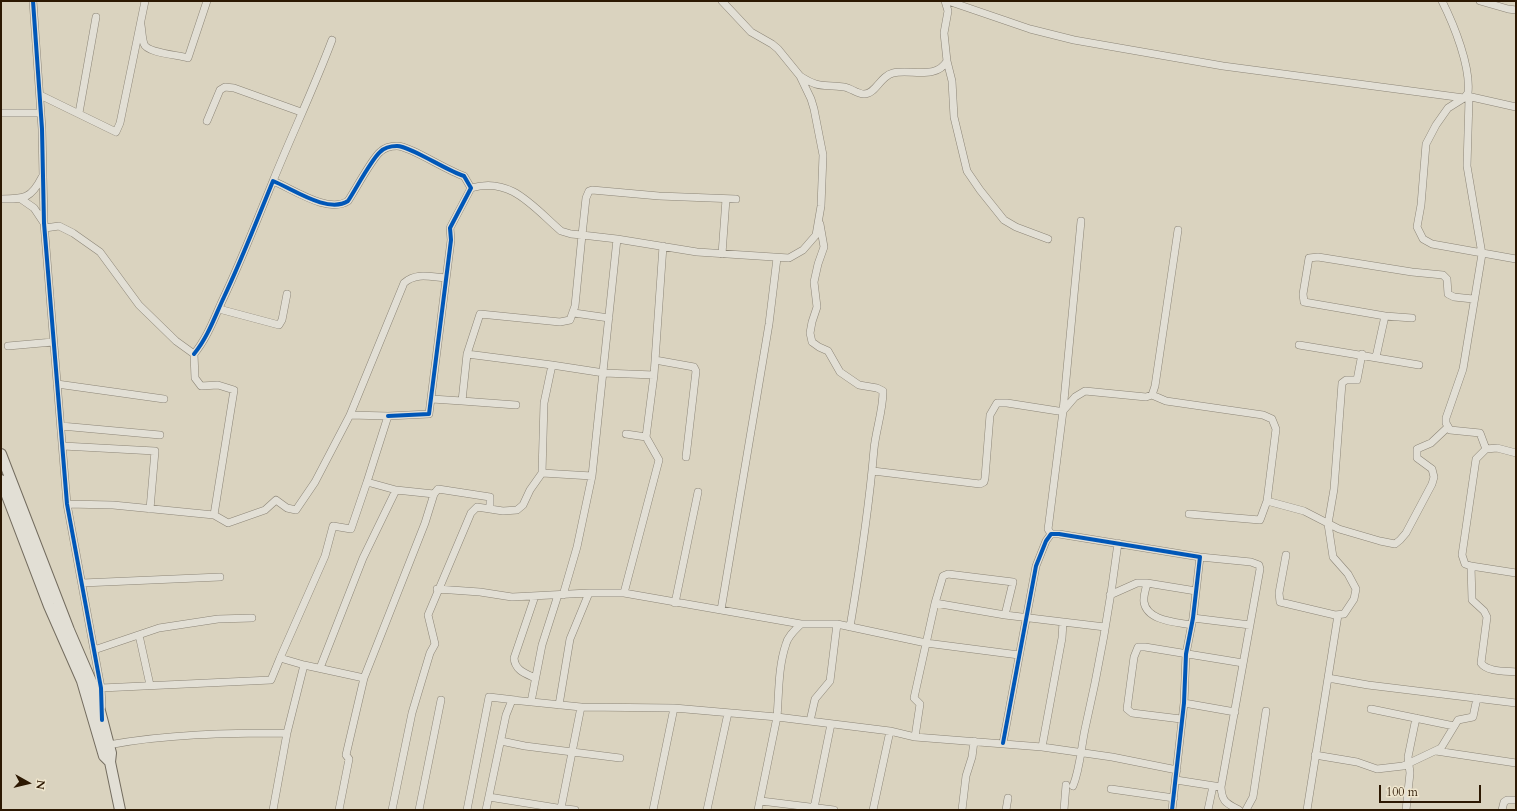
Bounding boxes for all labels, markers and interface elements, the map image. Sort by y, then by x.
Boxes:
north arrow [8,763,48,803]
scale bar [1381,777,1483,803]
text: N [32,779,48,791]
text: 100 m [1386,784,1418,800]

